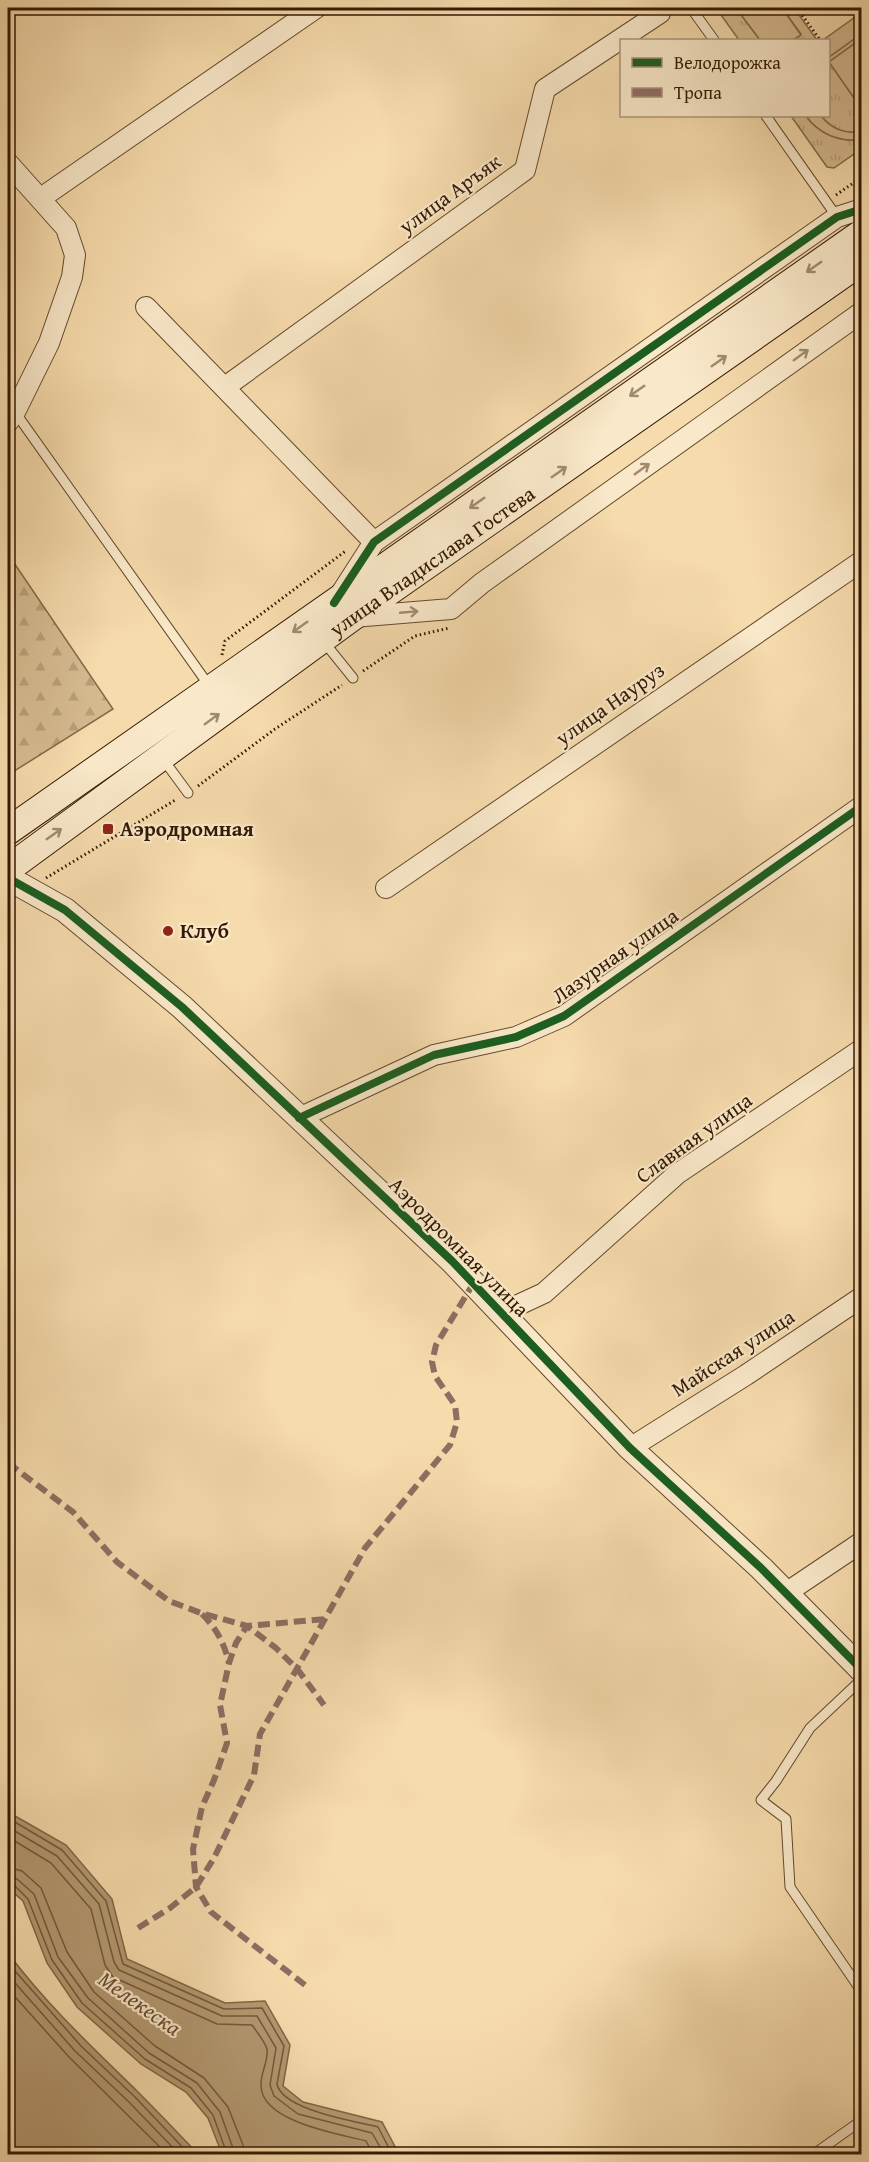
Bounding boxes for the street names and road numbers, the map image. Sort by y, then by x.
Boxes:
street label: улица Аръяк [392,146,507,242]
street label: улица Владислава Гостева [322,478,541,645]
street label: улица Науруз [548,654,671,753]
street label: Лазурная улица [545,900,684,1011]
street label: Славная улица [629,1085,758,1190]
street label: Аэродромная улица [382,1169,537,1324]
street label: Майская улица [665,1301,800,1404]

